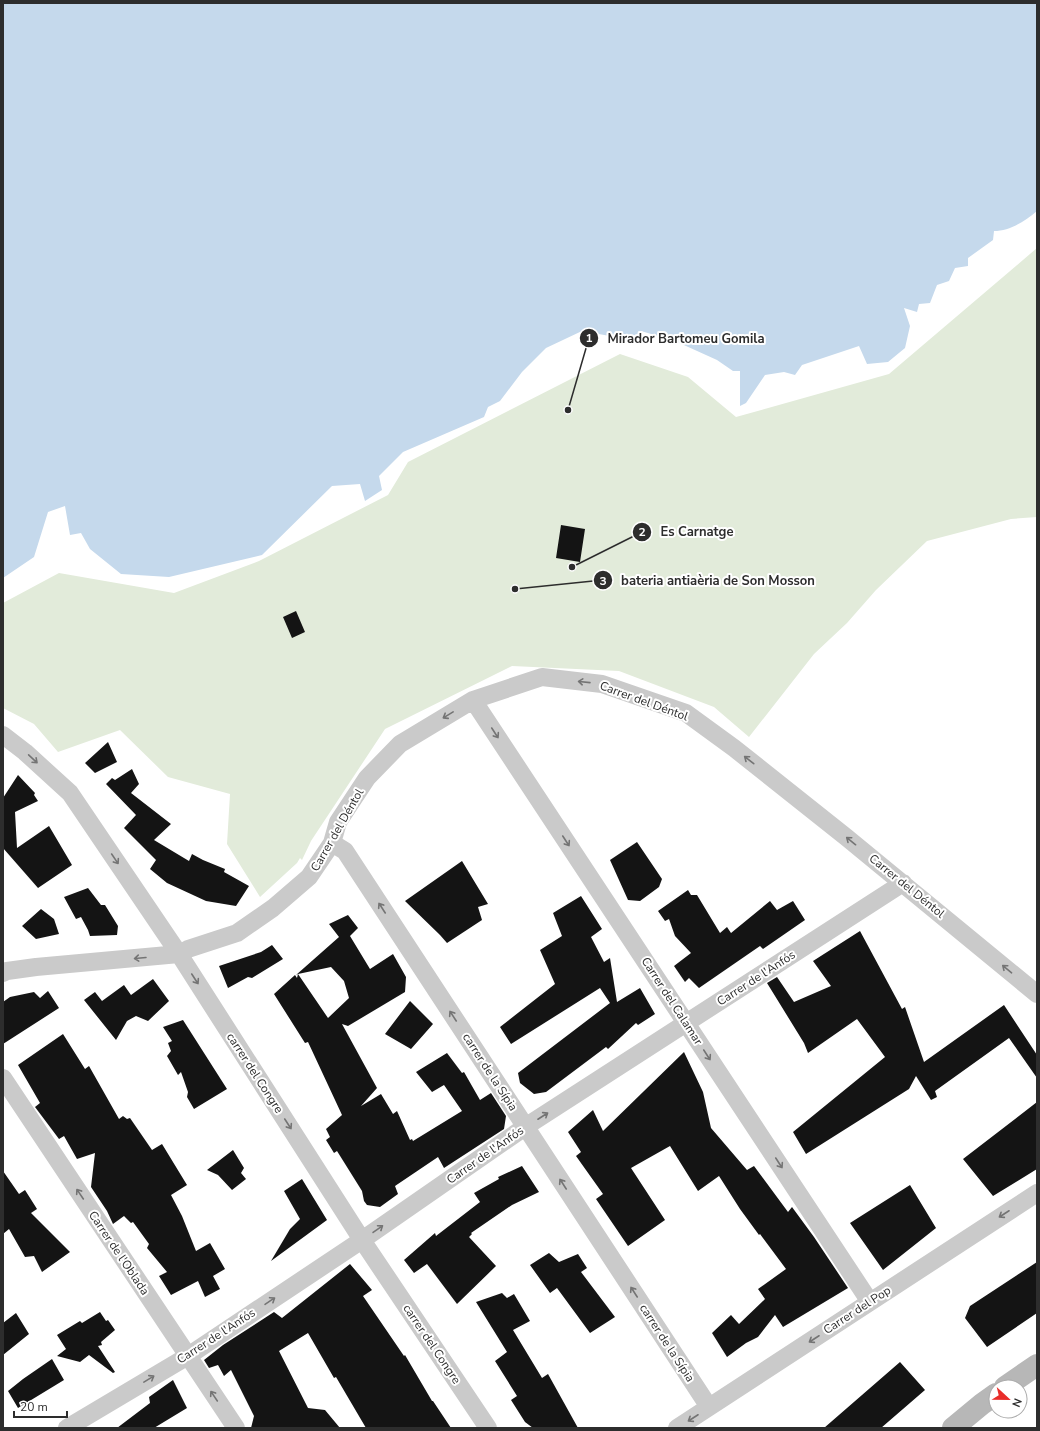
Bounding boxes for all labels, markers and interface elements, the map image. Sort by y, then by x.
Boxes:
callout: Mirador Bartomeu Gomila [579,325,772,350]
text: 1 [585,330,593,346]
text: Mirador Bartomeu Gomila [607,330,765,348]
callout: Es Carnatge [632,519,741,544]
text: Es Carnatge [661,523,733,541]
text: 2 [638,524,646,540]
callout: bateria antiaèria de Son Mosson [593,568,823,593]
text: bateria antiaèria de Son Mosson [621,572,815,590]
text: 3 [599,573,607,589]
one-way arrow [578,678,591,685]
street label: Carrer del Déntol [598,678,691,725]
one-way arrow [442,712,454,720]
one-way arrow [490,727,499,738]
one-way arrow [28,754,38,764]
one-way arrow [744,756,755,764]
street label: Carrer del Déntol [307,785,367,874]
one-way arrow [562,835,570,846]
one-way arrow [846,836,856,845]
street label: Carrer del Déntol [866,851,949,922]
one-way arrow [111,853,119,864]
one-way arrow [378,902,386,913]
street label: Carrer de l'Anfós [714,947,799,1009]
one-way arrow [134,954,147,961]
street label: Carrer del Calamar [638,954,707,1049]
one-way arrow [1002,965,1012,974]
one-way arrow [191,973,199,984]
one-way arrow [449,1011,457,1022]
street label: carrer del Congre [223,1030,287,1116]
street label: carrer de la Sípia [459,1030,521,1114]
one-way arrow [703,1049,712,1060]
one-way arrow [537,1111,549,1119]
one-way arrow [284,1118,292,1129]
street label: Carrer de l'Anfós [443,1122,527,1188]
one-way arrow [775,1157,783,1168]
one-way arrow [559,1179,567,1190]
one-way arrow [76,1189,84,1200]
street label: Carrer de l'Oblada [85,1208,153,1298]
one-way arrow [999,1210,1010,1218]
one-way arrow [372,1225,383,1233]
street label: Carrer del Pop [820,1282,894,1338]
one-way arrow [630,1287,638,1298]
one-way arrow [264,1297,275,1305]
street label: carrer del Congre [399,1301,465,1387]
street label: carrer de la Sípia [636,1301,698,1385]
street label: Carrer de l'Anfós [174,1305,259,1367]
one-way arrow [808,1335,819,1343]
one-way arrow [143,1375,154,1383]
north arrow [988,1379,1028,1419]
one-way arrow [210,1390,218,1401]
scale bar [14,1393,67,1419]
text: N [1008,1396,1025,1409]
text: 20 m [20,1399,48,1415]
one-way arrow [687,1414,699,1422]

